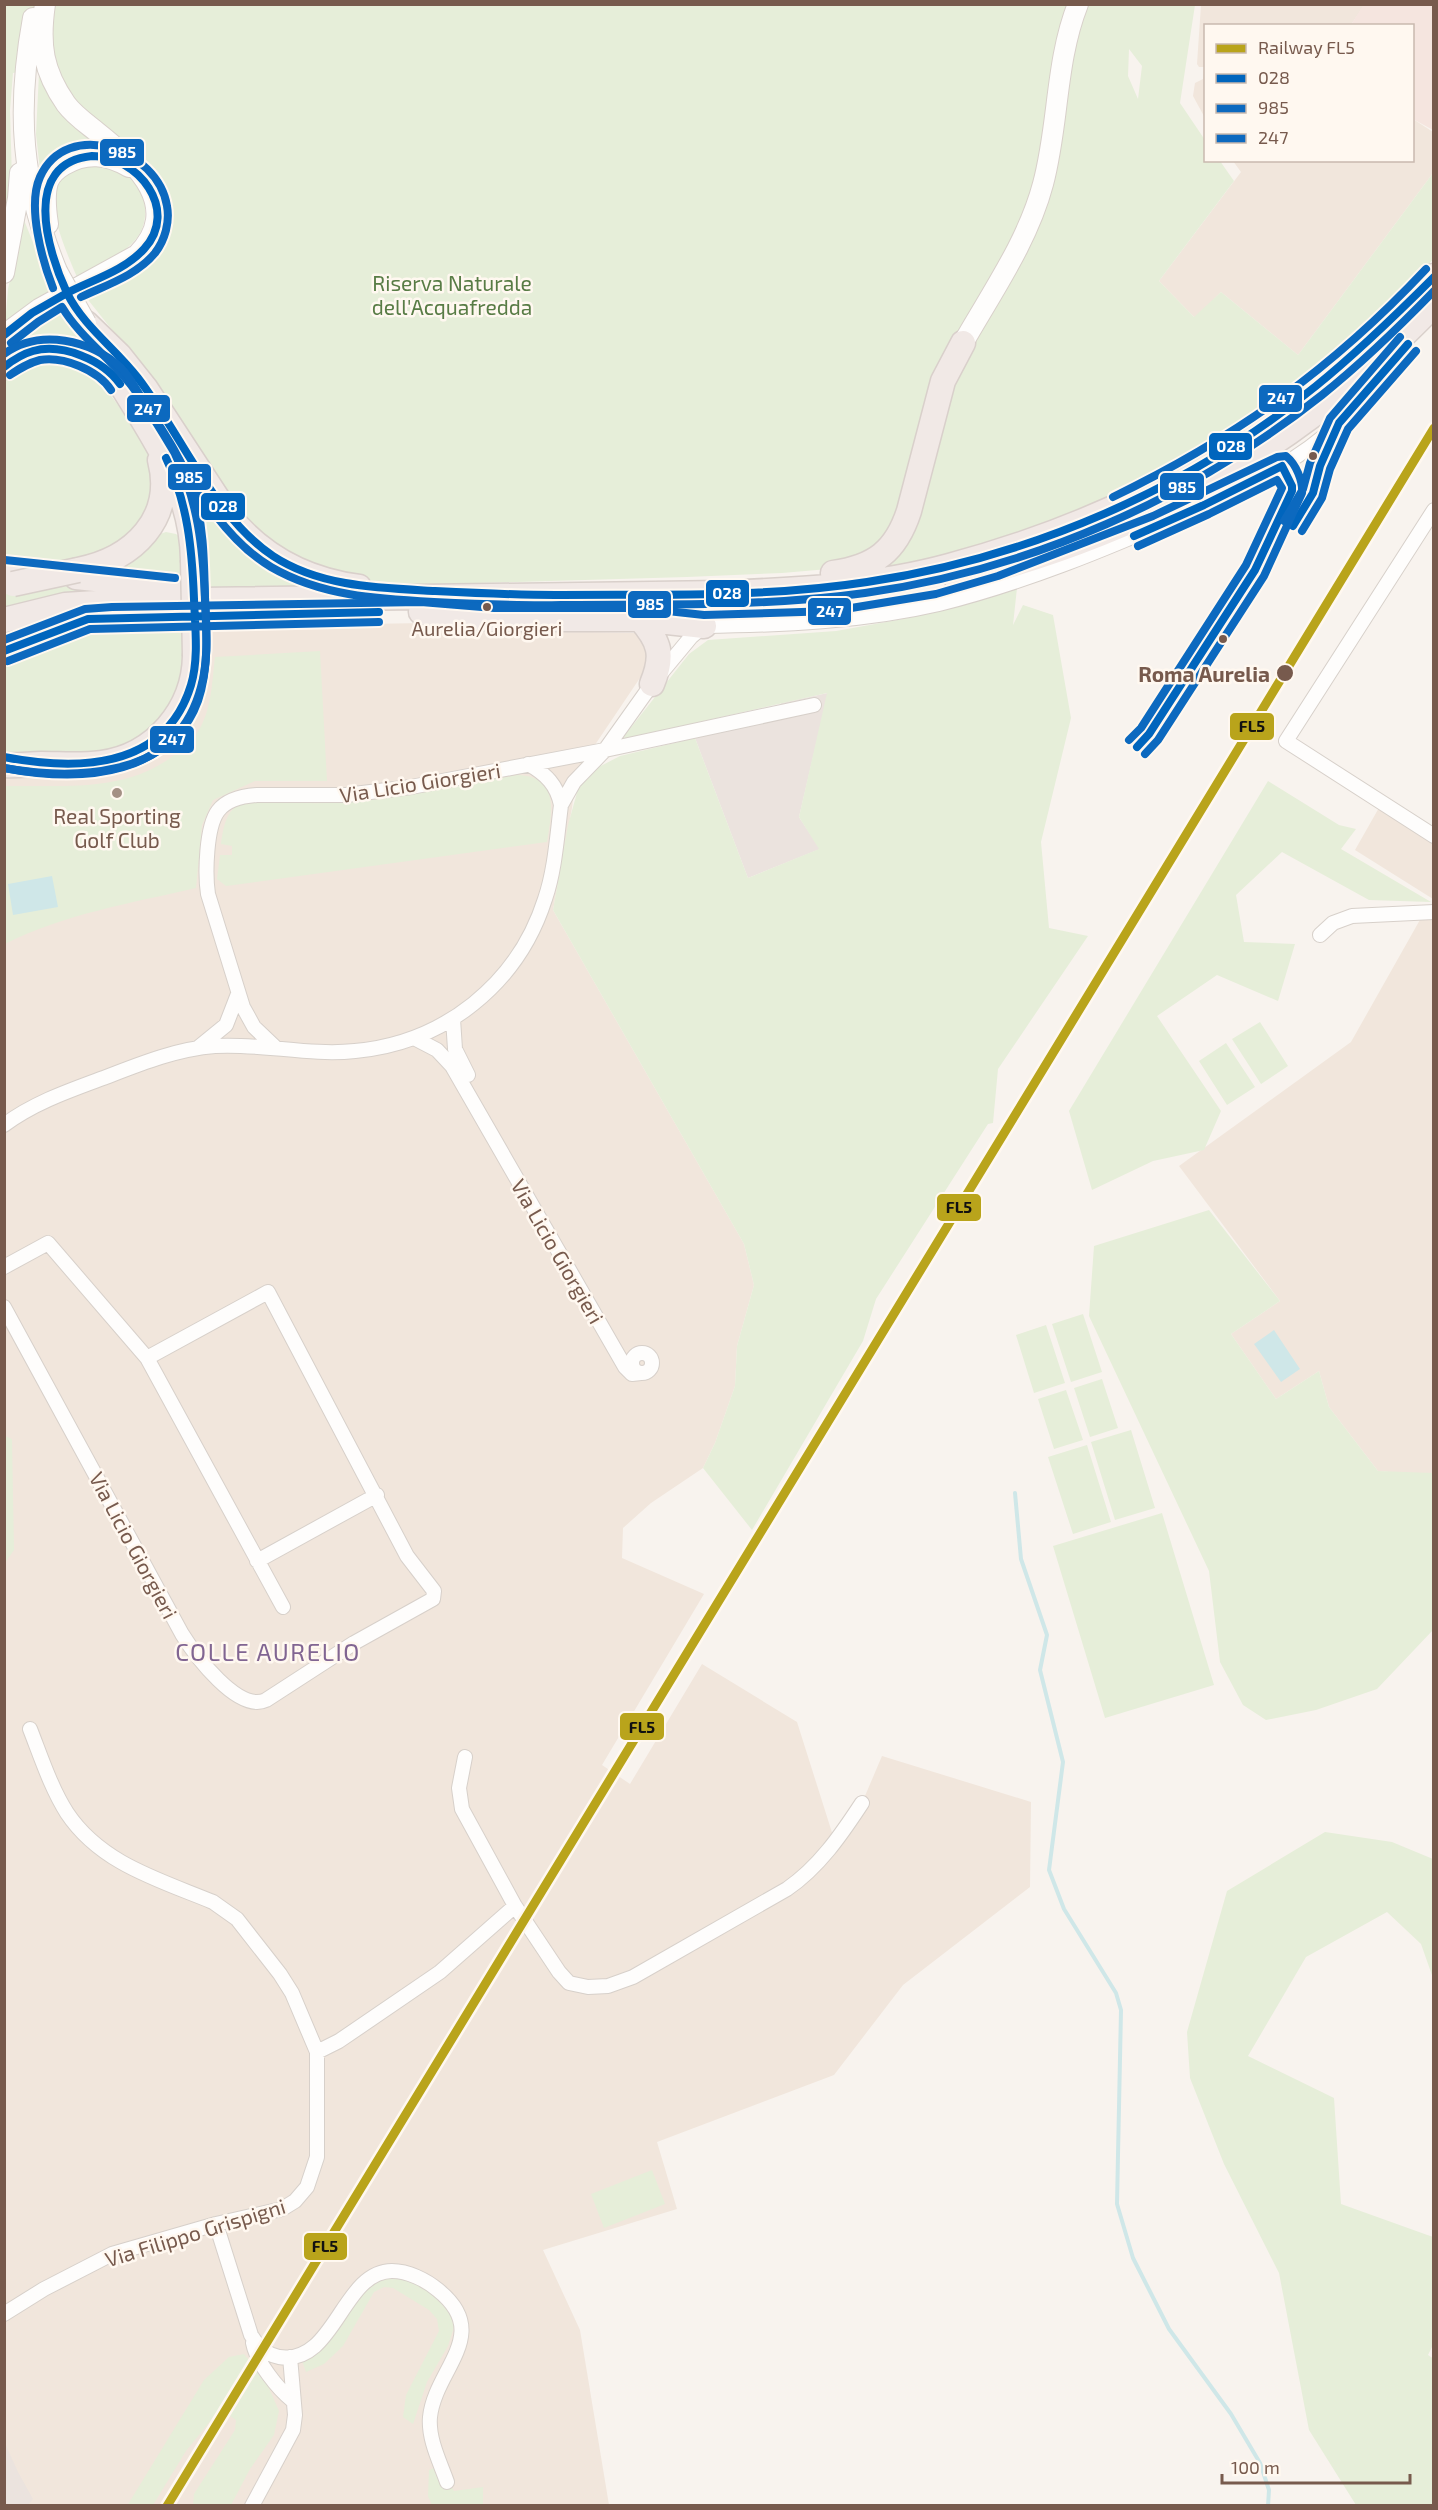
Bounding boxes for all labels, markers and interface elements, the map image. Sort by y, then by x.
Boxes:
legend [1204,24,1414,162]
text: Railway FL5 [1258,36,1355,58]
text: 028 [1258,66,1290,88]
text: 985 [1258,96,1289,118]
text: 247 [1258,126,1288,148]
line badge: 985 [99,138,145,167]
text: 985 [108,142,136,161]
park label: Riserva Naturale dell'Acquafredda [372,270,532,319]
line badge: 247 [1258,384,1303,413]
text: 247 [1267,388,1296,407]
line badge: 247 [126,394,171,423]
text: 247 [134,399,163,418]
line badge: 028 [1208,432,1253,461]
text: 028 [1216,436,1246,455]
unlabelled marker [1307,450,1319,462]
line badge: 985 [167,463,212,491]
text: 985 [175,467,203,486]
line badge: 985 [1159,472,1205,501]
text: 985 [1168,477,1196,496]
line badge: 028 [200,492,246,521]
text: 028 [208,496,238,515]
line badge: 028 [705,579,750,608]
text: 028 [712,583,742,602]
line badge: 985 [627,590,672,619]
text: 985 [636,594,664,613]
line badge: 247 [807,597,852,626]
marker: Aurelia/Giorgieri [481,601,493,613]
text: 247 [816,601,845,620]
place label: Aurelia/Giorgieri [412,616,562,640]
unlabelled marker [1217,633,1229,645]
place label: Roma Aurelia [1138,661,1270,686]
marker: Roma Aurelia [1275,663,1295,683]
line badge: FL5 [1229,712,1275,741]
text: FL5 [1239,716,1265,735]
line badge: 247 [149,725,195,754]
text: 247 [158,729,187,748]
street label: Via Licio Giorgieri [338,757,502,807]
marker: Real Sporting Golf Club [110,786,124,800]
place label: Real Sporting Golf Club [53,803,181,852]
street label: Via Licio Giorgieri [506,1174,610,1328]
line badge: FL5 [936,1193,982,1222]
text: FL5 [946,1197,972,1216]
street label: Via Licio Giorgieri [85,1467,183,1623]
district label: COLLE AURELIO [175,1637,361,1666]
line badge: FL5 [619,1712,665,1741]
text: FL5 [629,1717,655,1736]
street label: Via Filippo Grispigni [102,2193,288,2271]
line badge: FL5 [303,2232,348,2261]
text: FL5 [312,2236,338,2255]
scale bar [1222,2447,1410,2485]
text: 100 m [1231,2456,1280,2478]

